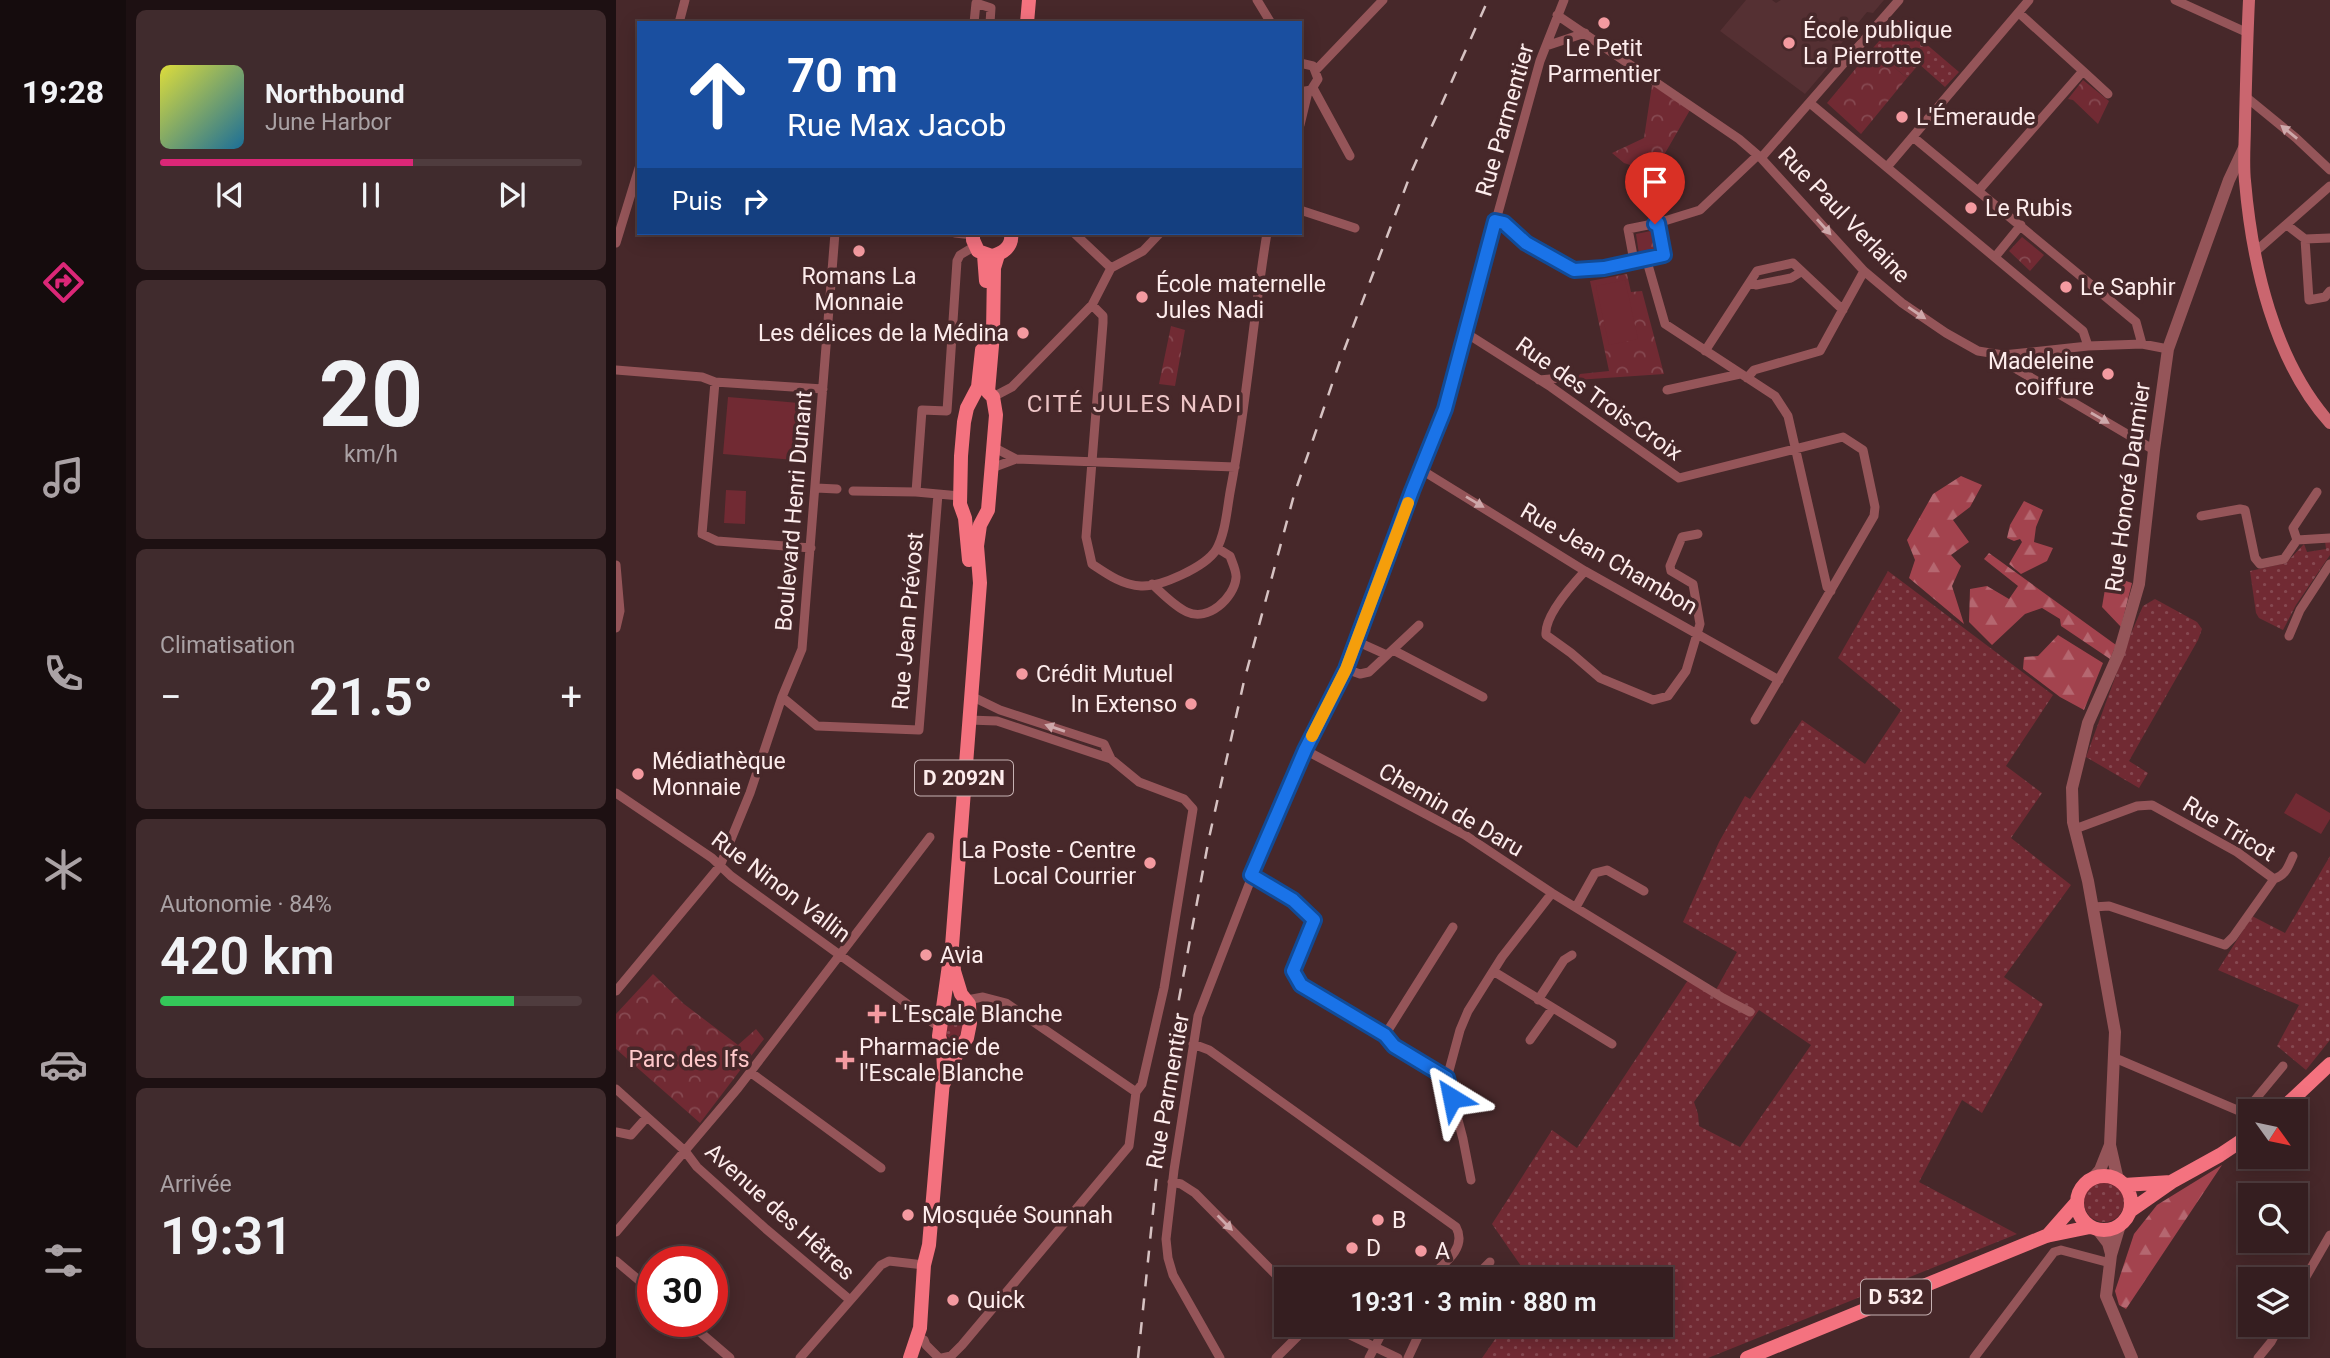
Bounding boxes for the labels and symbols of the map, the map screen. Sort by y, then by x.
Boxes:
marker: Le Petit Parmentier [1596,15,1612,31]
place label: École publique La Pierrotte [1803,16,1952,70]
place label: Le Petit Parmentier [1548,35,1661,88]
marker: École publique La Pierrotte [1781,35,1797,51]
street label: Rue Parmentier [1470,40,1540,199]
place label: L'Émeraude [1916,103,2036,131]
marker: L'Émeraude [1894,109,1910,125]
one-way arrow [2280,125,2297,140]
street label: Rue Paul Verlaine [1772,141,1916,289]
pin [1625,152,1685,224]
place label: Le Rubis [1985,195,2073,222]
marker: Le Rubis [1963,200,1979,216]
one-way arrow [1816,218,1832,236]
marker: Romans La Monnaie [851,243,867,259]
place label: Romans La Monnaie [801,263,917,316]
place label: École maternelle Jules Nadi [1156,270,1326,324]
place label: Le Saphir [2080,274,2176,301]
marker: Le Saphir [2058,279,2074,295]
marker: École maternelle Jules Nadi [1134,289,1150,305]
one-way arrow [1908,306,1927,319]
place label: Les délices de la Médina [758,320,1009,347]
marker: Les délices de la Médina [1015,325,1031,341]
street label: Rue des Trois-Croix [1511,331,1687,467]
place label: Madeleine coiffure [1988,348,2094,401]
marker: Madeleine coiffure [2100,366,2116,382]
street label: Rue Honoré Daumier [2100,380,2156,594]
street label: Boulevard Henri Dunant [770,390,818,632]
district label: CITÉ JULES NADI [1027,390,1243,418]
one-way arrow [2090,411,2110,423]
one-way arrow [1466,496,1485,508]
street label: Rue Jean Chambon [1516,497,1702,621]
street label: Rue Jean Prévost [887,531,929,711]
place label: Crédit Mutuel [1036,661,1173,688]
marker: Crédit Mutuel [1014,666,1030,682]
place label: In Extenso [1070,691,1177,718]
marker: In Extenso [1183,696,1199,712]
one-way arrow [1044,722,1065,733]
place label: Médiathèque Monnaie [652,748,786,801]
street label: Chemin de Daru [1374,758,1528,862]
road number: D 2092N [915,760,1013,796]
marker: Médiathèque Monnaie [630,766,646,782]
street label: Rue Tricot [2178,791,2280,867]
street label: Rue Ninon Vallin [706,826,856,948]
place label: La Poste - Centre Local Courrier [961,837,1136,890]
marker: La Poste - Centre Local Courrier [1142,855,1158,871]
place label: Avia [940,942,984,969]
marker: Avia [918,947,934,963]
place label: L'Escale Blanche [891,1001,1062,1028]
marker: L'Escale Blanche [869,1006,885,1022]
street label: Rue Parmentier [1141,1011,1195,1171]
place label: Pharmacie de l'Escale Blanche [859,1034,1024,1087]
park label: Parc des Ifs [628,1046,750,1073]
marker: Pharmacie de l'Escale Blanche [837,1052,853,1068]
position arrow [1415,1061,1489,1135]
north arrow [2238,1099,2308,1169]
street label: Avenue des Hêtres [700,1138,860,1286]
place label: Mosquée Sounnah [922,1202,1113,1229]
marker: Mosquée Sounnah [900,1207,916,1223]
place label: B [1392,1207,1406,1234]
marker: B [1370,1212,1386,1228]
one-way arrow [1216,1215,1233,1232]
place label: D [1366,1235,1381,1262]
place label: A [1435,1238,1450,1265]
marker: D [1344,1240,1360,1256]
marker: A [1413,1243,1429,1259]
speed limit sign: 30 [637,1246,728,1337]
road number: D 532 [1861,1280,1931,1314]
place label: Quick [967,1287,1025,1314]
marker: Quick [945,1292,961,1308]

